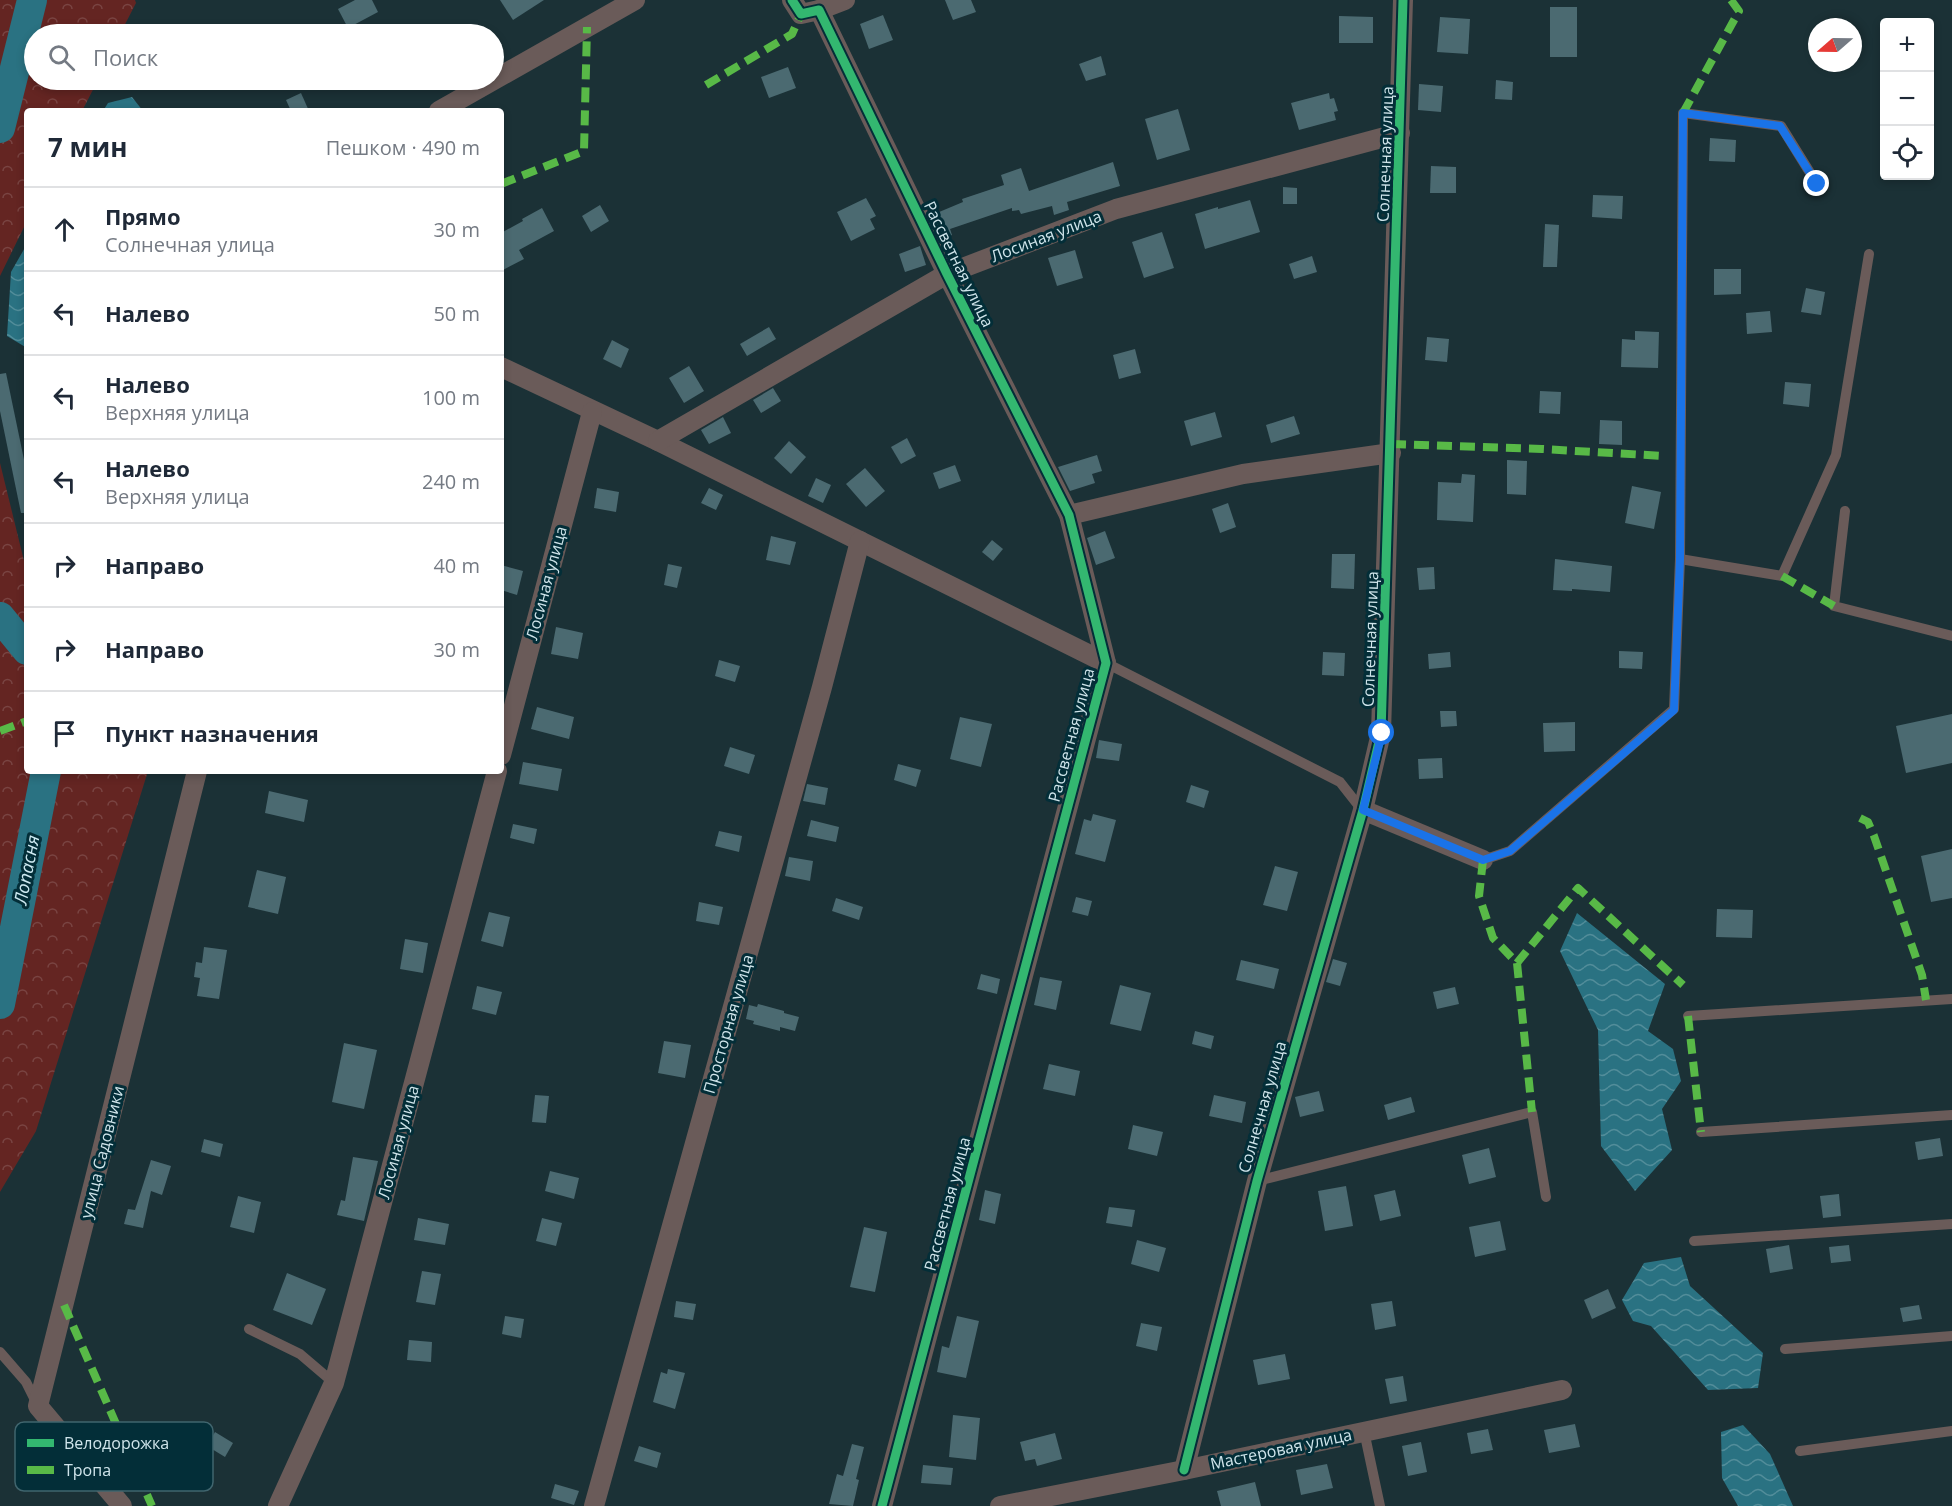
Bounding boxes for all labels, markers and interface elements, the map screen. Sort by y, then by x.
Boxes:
north arrow [1808,18,1862,72]
map controls [1880,18,1934,180]
button: + [1880,18,1934,72]
search box [24,24,504,90]
icon: search [45,41,78,74]
text: Поиск [93,42,158,72]
button: − [1880,72,1934,126]
street label: Солнечная улица [1372,86,1398,222]
button: locate [1880,126,1934,180]
text: 7 мин [48,129,128,165]
text: Пешком · 490 m [326,134,480,161]
route end [1803,170,1829,196]
street label: Рассветная улица [919,197,999,331]
text: Прямо [105,201,181,231]
street label: Лосиная улица [987,205,1105,267]
icon: ahead [48,213,81,246]
text: 30 m [433,216,480,243]
text: Солнечная улица [105,231,275,258]
icon: left [48,297,81,330]
text: Налево [105,298,190,328]
text: 50 m [433,300,480,327]
text: Налево [105,369,190,399]
icon: left [48,381,81,414]
text: 100 m [422,384,480,411]
text: Верхняя улица [105,399,250,426]
text: Налево [105,453,190,483]
icon: left [48,465,81,498]
text: 240 m [422,468,480,495]
text: Верхняя улица [105,483,250,510]
street label: Лосиная улица [520,524,572,642]
icon: right [48,549,81,582]
text: Направо [105,550,204,580]
text: 40 m [433,552,480,579]
street label: Солнечная улица [1357,571,1383,707]
icon: right [48,633,81,666]
text: Направо [105,634,204,664]
text: 30 m [433,636,480,663]
street label: Рассветная улица [1043,666,1099,804]
icon: arrive [48,717,81,750]
text: Пункт назначения [105,718,319,748]
route start [1368,719,1394,745]
water label: Лопасня [7,833,45,908]
street label: Просторная улица [698,952,758,1096]
street label: Солнечная улица [1233,1039,1291,1175]
street label: улица Садовники [75,1083,129,1221]
street label: Лосиная улица [372,1083,424,1201]
street label: Рассветная улица [919,1135,975,1273]
legend [15,1422,213,1491]
street label: Мастеровая улица [1208,1423,1354,1475]
text: Велодорожка [64,1432,169,1454]
text: Тропа [64,1459,111,1481]

